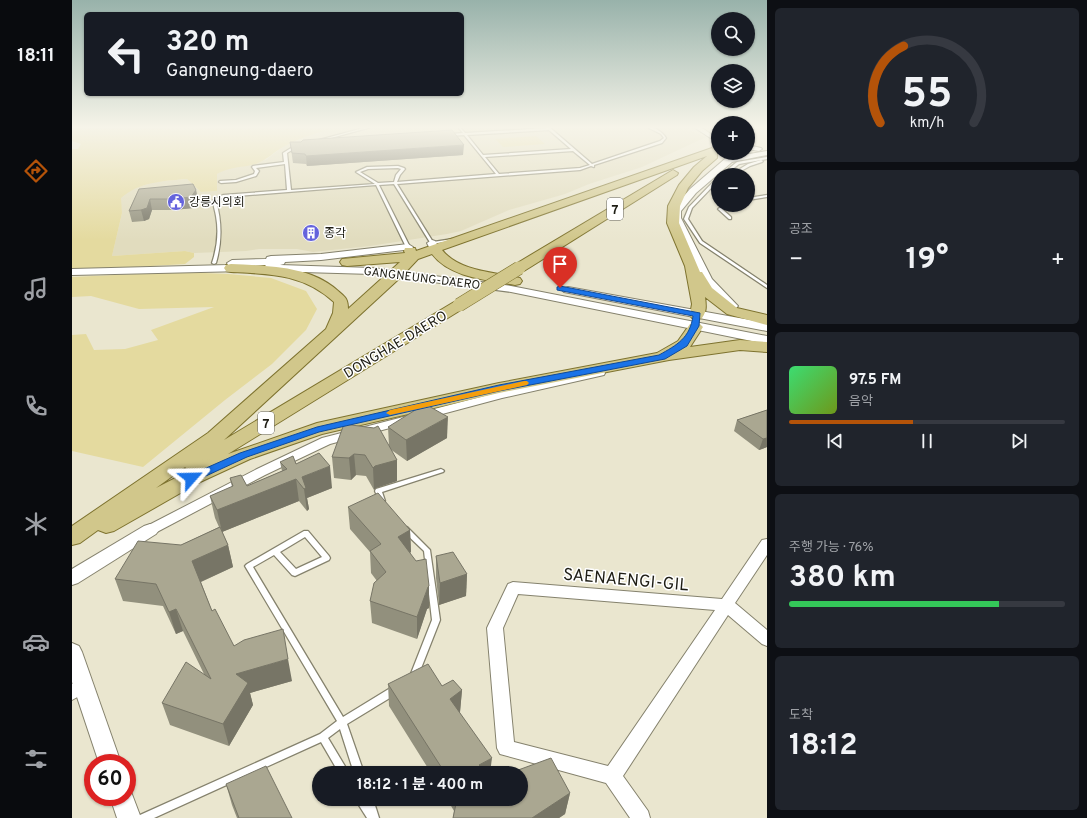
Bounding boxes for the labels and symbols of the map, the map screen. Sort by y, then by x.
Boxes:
public building icon: 강릉시의회 [166,192,186,212]
place label: 강릉시의회 [189,195,244,211]
road number: 7 [607,198,623,220]
building icon: 종각 [301,223,321,243]
place label: 종각 [324,226,346,242]
pin [543,247,577,288]
street label: GANGNEUNG-DAERO [363,264,481,294]
street label: DONGHAE-DAERO [341,308,451,383]
road number: 7 [258,412,274,434]
position arrow [170,457,212,499]
street label: SAENAENGI-GIL [562,565,690,597]
speed limit sign: 60 [84,754,136,806]

